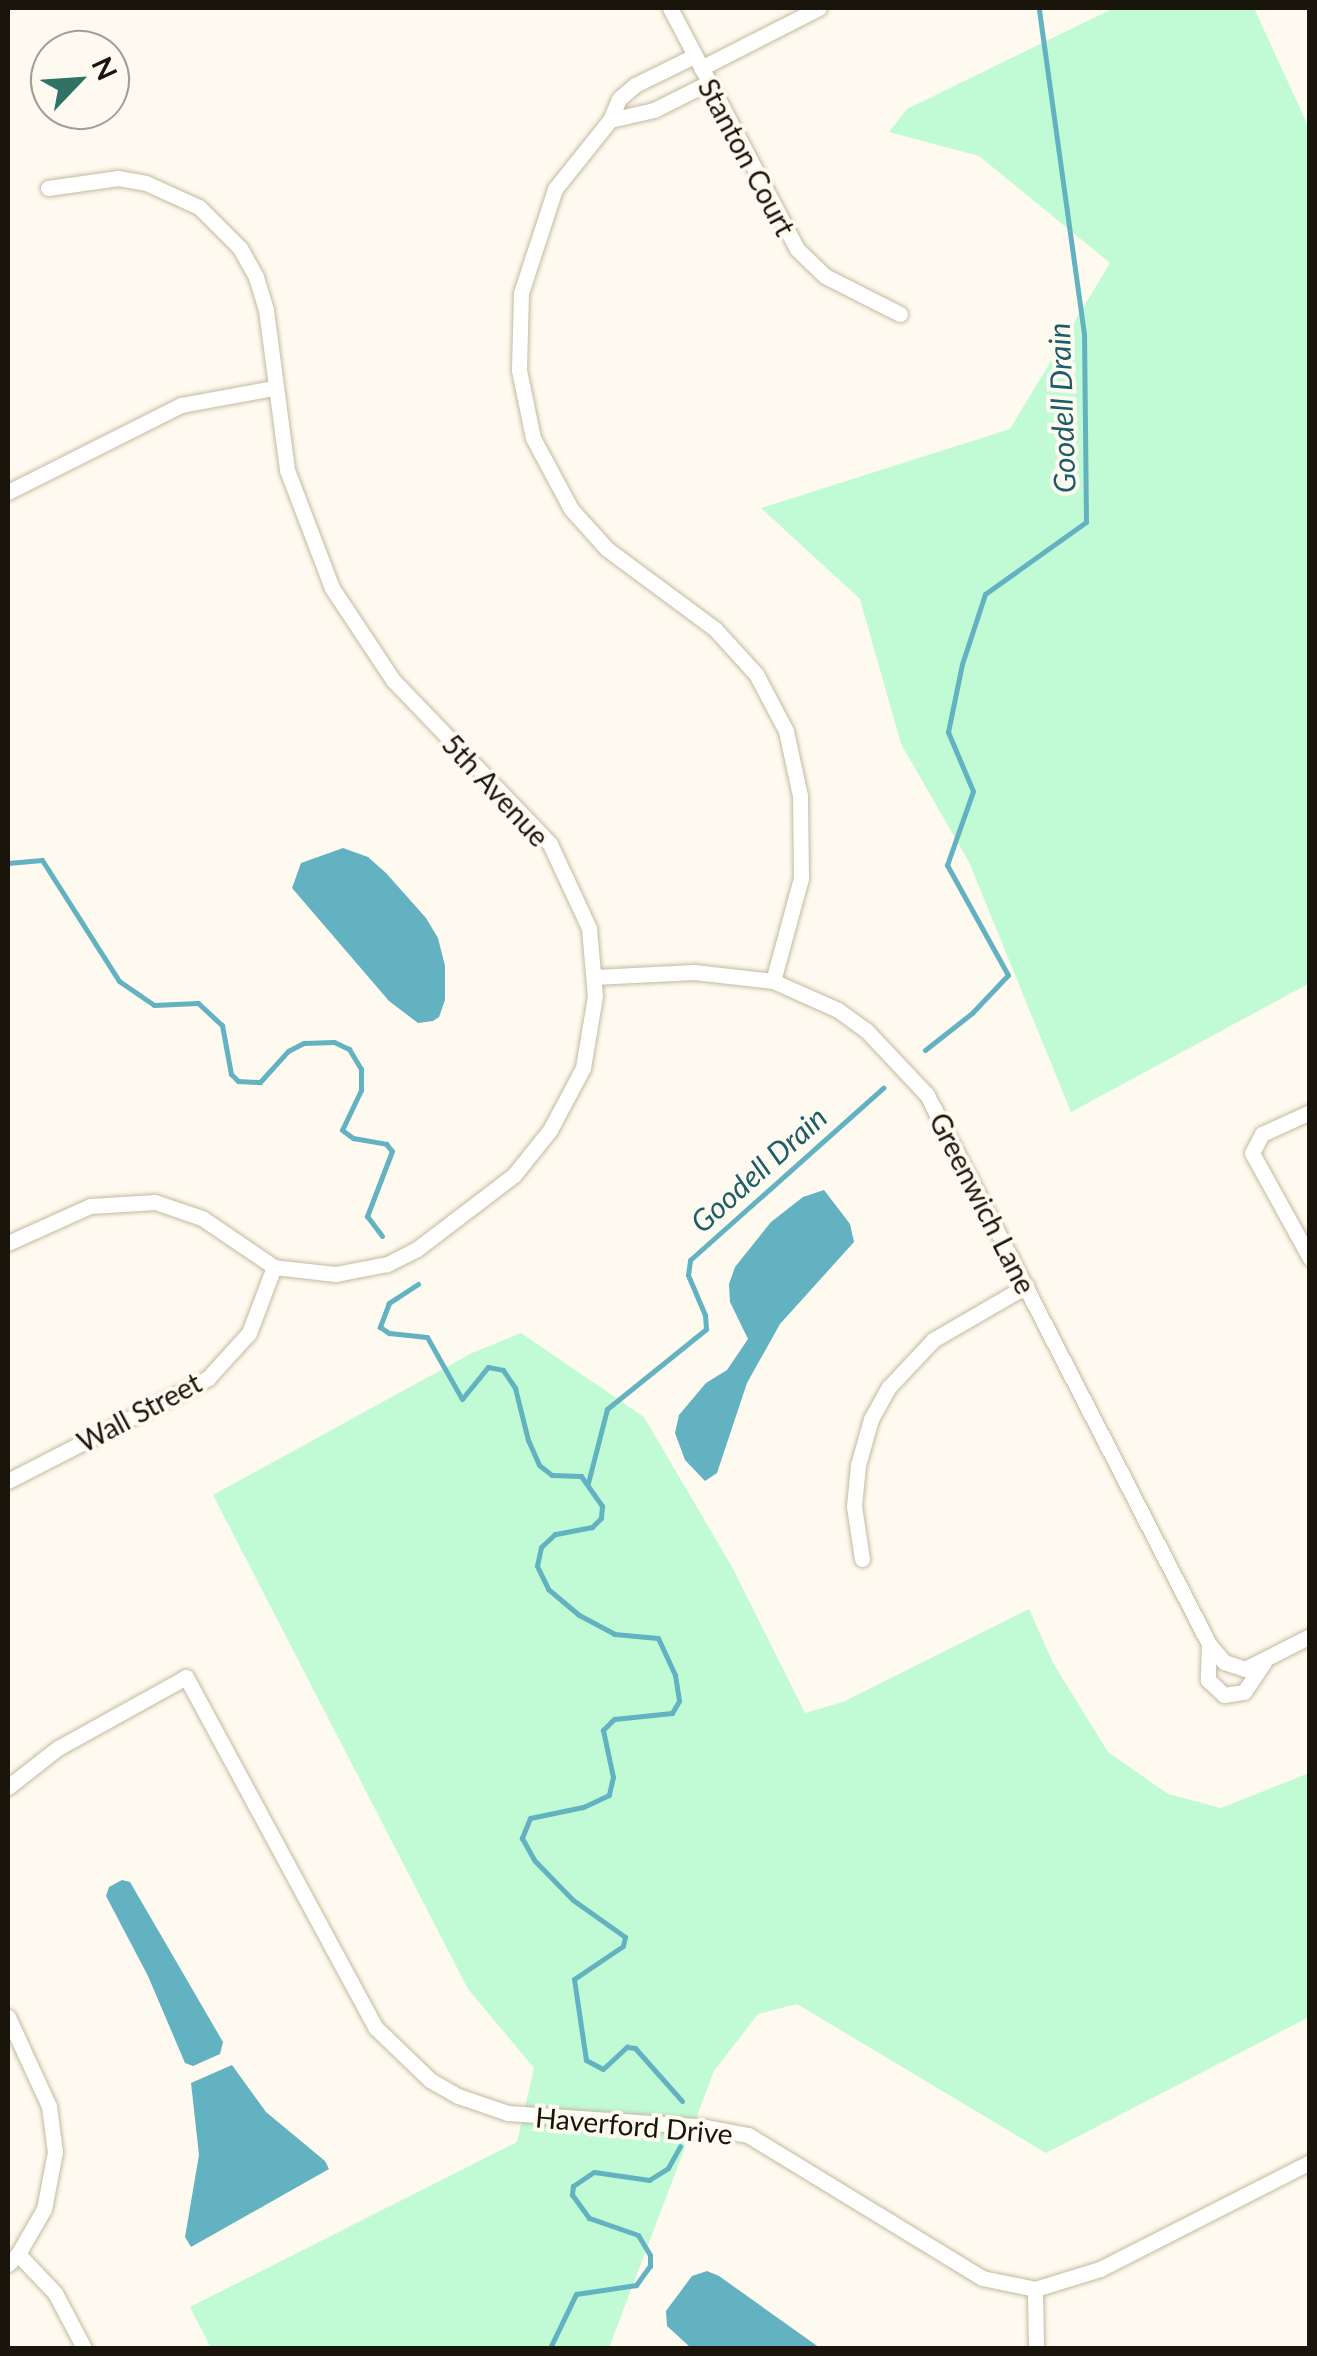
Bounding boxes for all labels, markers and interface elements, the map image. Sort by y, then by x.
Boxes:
north arrow [30,30,130,130]
text: N [85,51,125,85]
street label: Stanton Court [692,73,802,241]
water label: Goodell Drain [1040,322,1082,494]
street label: 5th Avenue [435,727,557,853]
water label: Goodell Drain [683,1099,833,1239]
street label: Greenwich Lane [923,1107,1043,1299]
street label: Wall Street [71,1365,207,1459]
street label: Haverford Drive [534,2100,734,2150]

